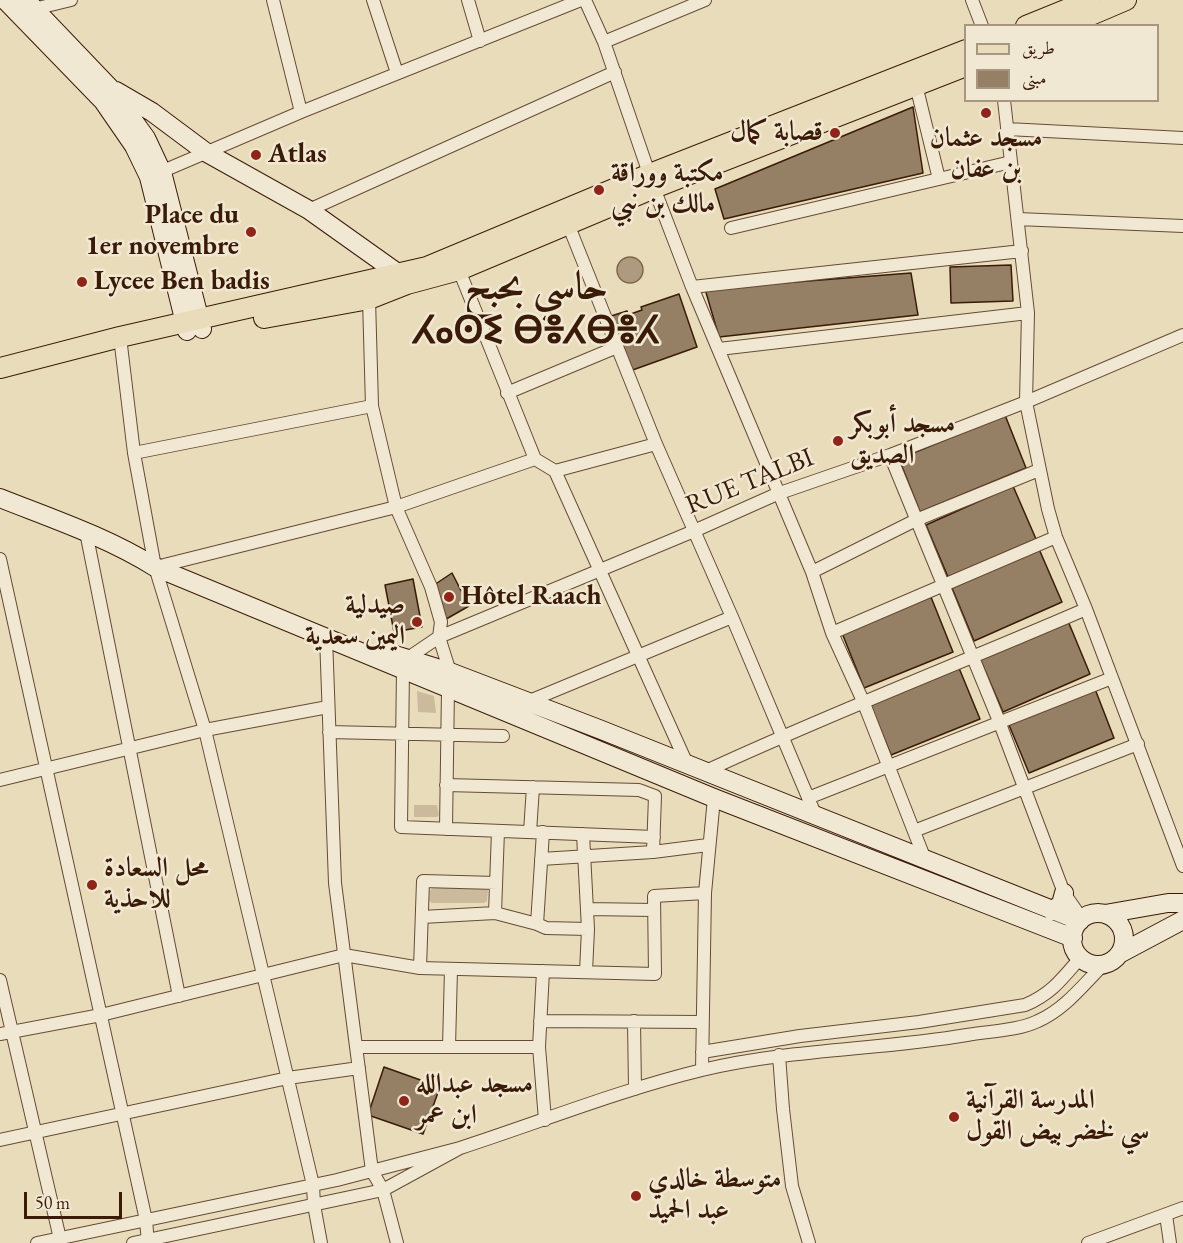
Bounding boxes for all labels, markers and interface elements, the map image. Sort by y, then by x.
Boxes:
legend [964,24,1159,102]
text: طريق [1022,36,1055,59]
text: مبنى [1022,66,1047,89]
marker: مسجد عثمان بن عفان [979,106,993,120]
place label: قصابة كمال [730,117,823,149]
place label: مسجد عثمان بن عفان [930,123,1042,186]
marker: قصابة كمال [828,126,842,140]
place label: Atlas [268,139,327,171]
marker: Atlas [249,148,263,162]
place label: مكتبة ووراقة مالك بن نبي [611,158,724,221]
marker: مكتبة ووراقة مالك بن نبي [592,183,606,197]
place label: Place du 1er novembre [85,200,239,263]
marker: Place du 1er novembre [244,225,258,239]
district label: حاسي بحبح ⵃⴰⵙⵉ ⴱⴻⵃⴱⴻⵃ [412,264,660,355]
place label: Lycee Ben badis [94,266,270,298]
marker: Lycee Ben badis [75,275,89,289]
place label: مسجد أبوبكر الصديق [850,409,955,472]
marker: مسجد أبوبكر الصديق [831,434,845,448]
street label: RUE TALBI [681,442,819,522]
place label: Hôtel Raach [461,581,602,613]
place label: صيدلية اليمين سعدية [305,590,405,653]
marker: Hôtel Raach [442,590,456,604]
marker: صيدلية اليمين سعدية [410,615,424,629]
place label: محل السعادة للاحذية [104,853,208,916]
marker: محل السعادة للاحذية [85,878,99,892]
place label: مسجد عبدالله ابن عمر [416,1069,533,1132]
place label: المدرسة القرآنية سي لخضر بيض القول [966,1085,1149,1148]
marker: مسجد عبدالله ابن عمر [397,1094,411,1108]
marker: المدرسة القرآنية سي لخضر بيض القول [947,1110,961,1124]
place label: متوسطة خالدي عبد الحميد [648,1164,781,1227]
scale bar [27,1180,124,1218]
marker: متوسطة خالدي عبد الحميد [629,1189,643,1203]
text: 50 m [35,1191,70,1214]

